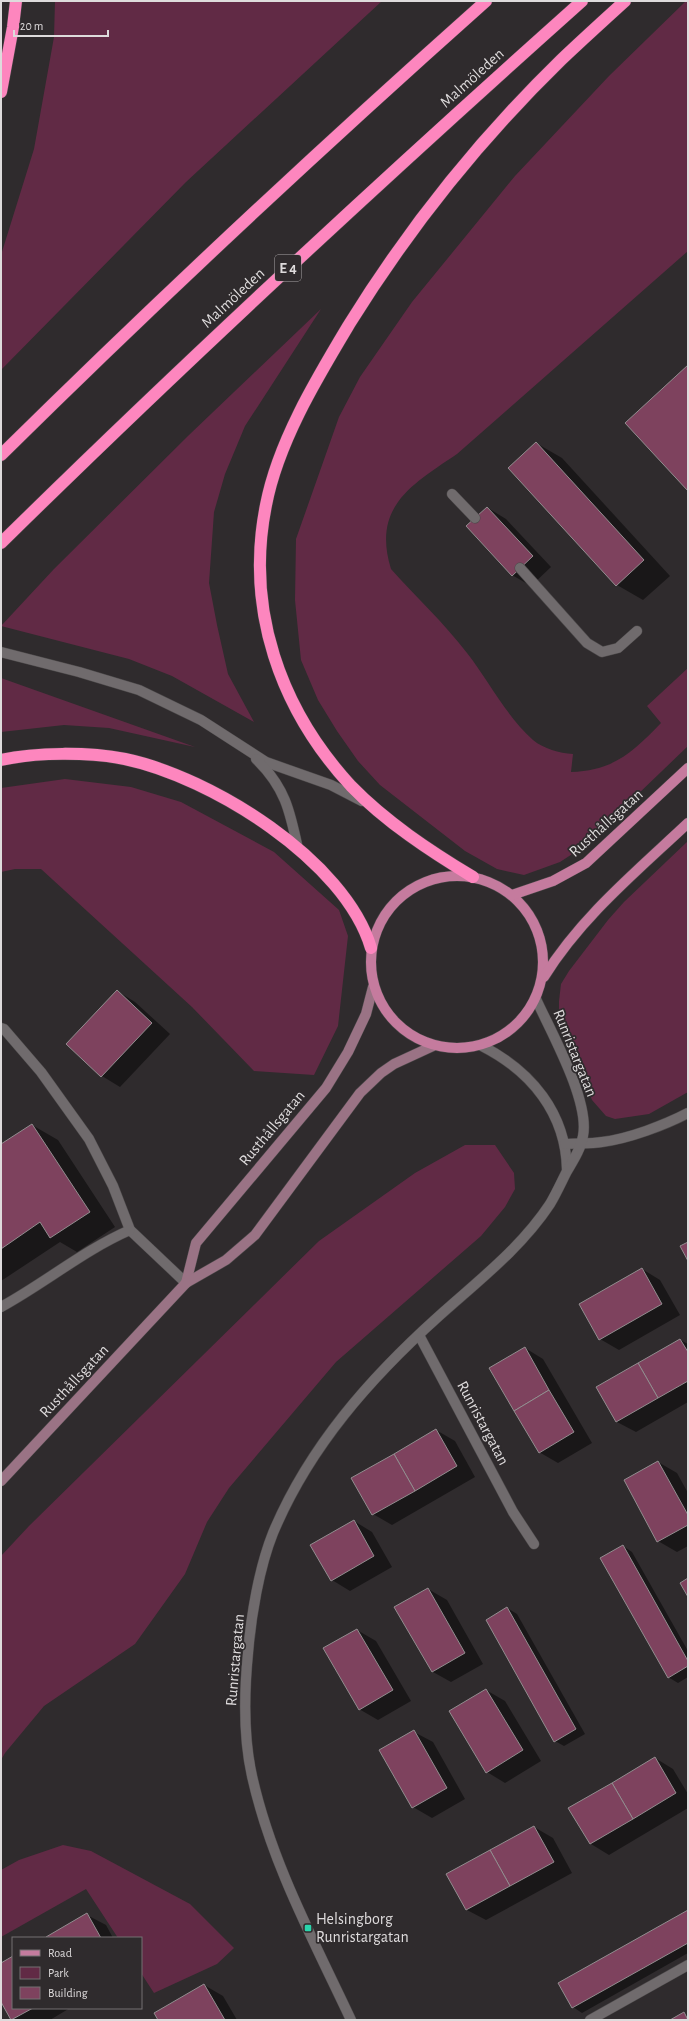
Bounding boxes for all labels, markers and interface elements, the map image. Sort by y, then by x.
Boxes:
scale bar [14,12,108,38]
text: 20 m [20,20,43,32]
street label: Malmöleden [437,45,507,111]
road number: E 4 [275,255,301,281]
street label: Malmöleden [198,265,268,331]
street label: Rusthållsgatan [566,786,646,860]
street label: Runristargatan [550,1007,600,1099]
street label: Rusthållsgatan [236,1087,308,1169]
street label: Rusthållsgatan [36,1342,112,1420]
street label: Runristargatan [454,1378,512,1468]
street label: Runristargatan [223,1613,247,1707]
place label: Helsingborg Runristargatan [316,1911,409,1945]
marker: Helsingborg Runristargatan [303,1923,313,1933]
legend [12,1937,142,2009]
text: Road [48,1947,72,1959]
text: Park [48,1967,69,1979]
text: Building [48,1987,88,1999]

